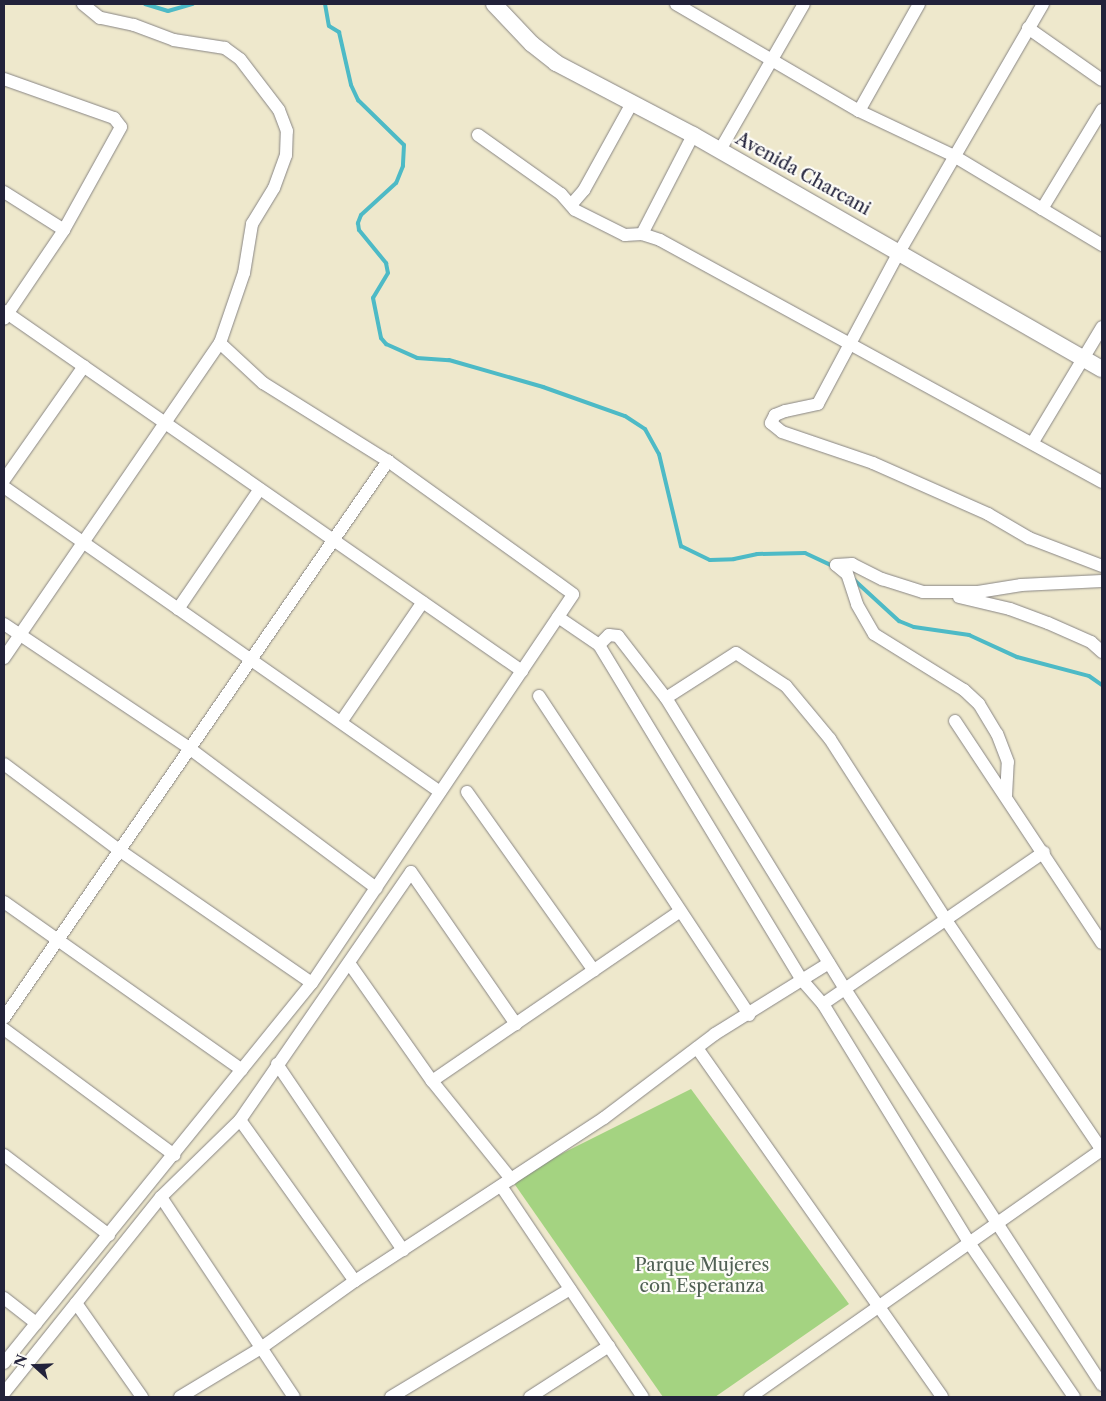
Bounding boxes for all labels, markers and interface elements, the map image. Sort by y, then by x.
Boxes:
street label: Avenida Charcani [732,128,874,220]
park label: Parque Mujeres con Esperanza [635,1255,769,1298]
north arrow [10,1341,60,1391]
text: N [10,1352,31,1370]

